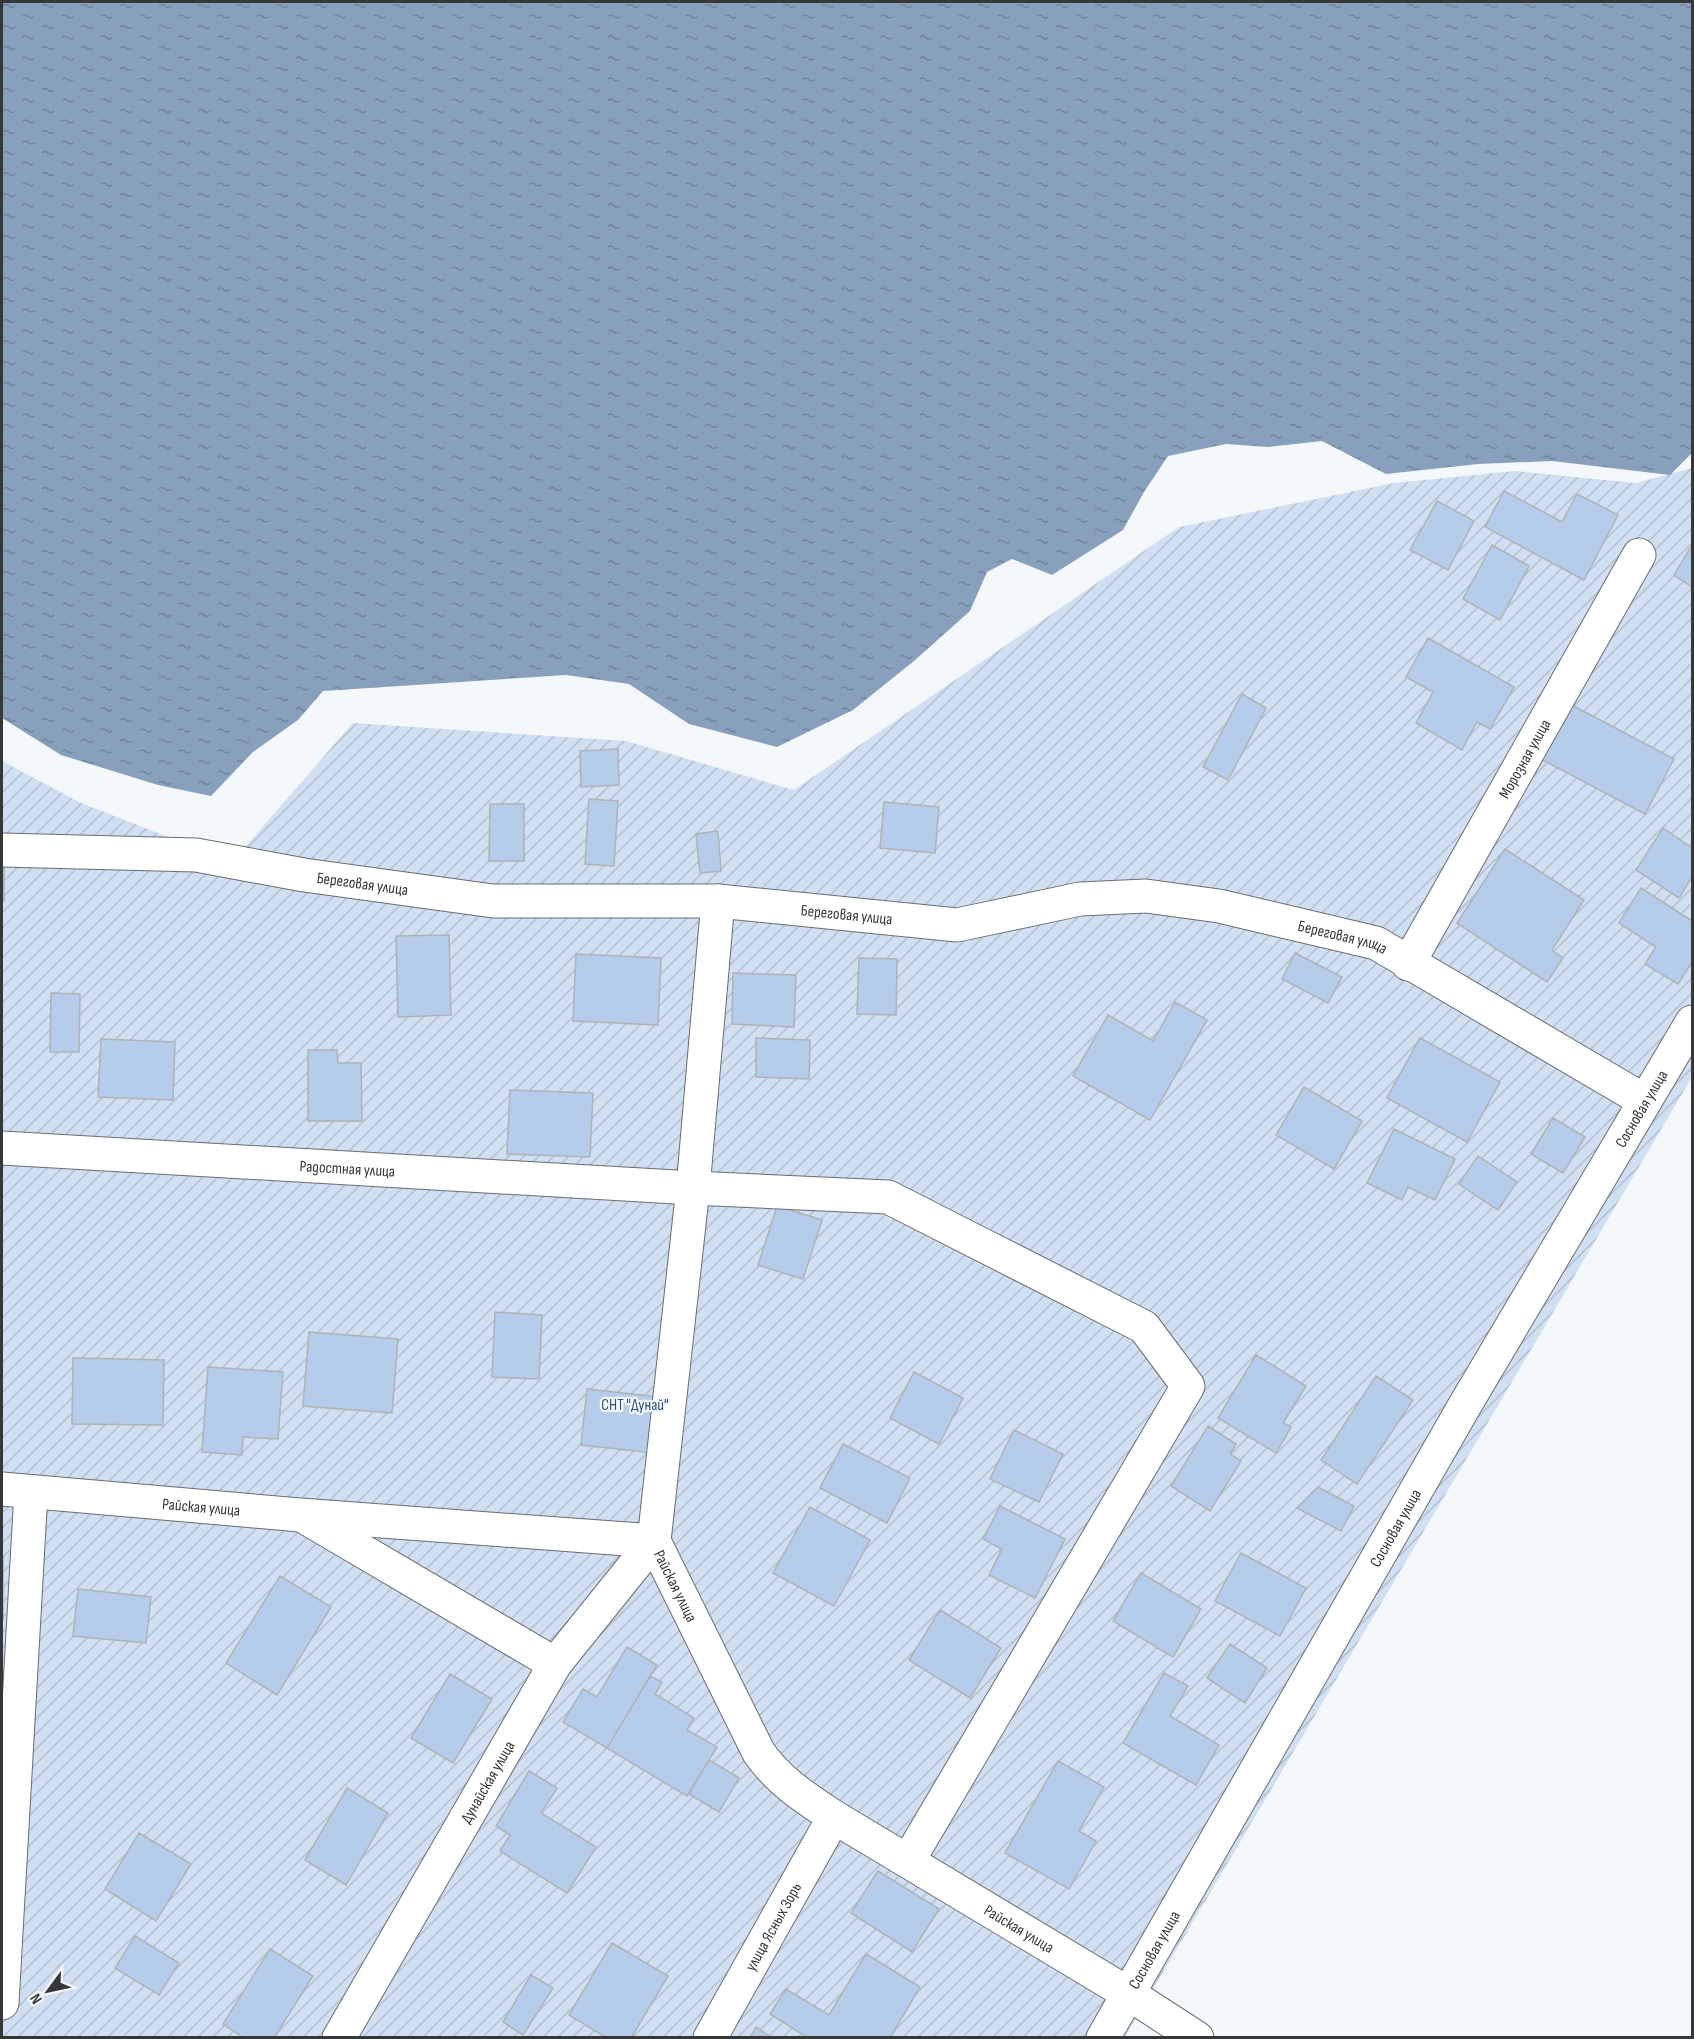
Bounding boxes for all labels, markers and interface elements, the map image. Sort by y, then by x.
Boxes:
street label: Морозная улица [1495,716,1555,802]
street label: Береговая улица [315,869,409,900]
street label: Береговая улица [800,901,893,929]
street label: Береговая улица [1296,917,1391,959]
street label: Сосновая улица [1612,1067,1672,1151]
street label: Радостная улица [299,1157,396,1182]
park label: СНТ "Дунай" [601,1396,669,1415]
street label: Сосновая улица [1366,1486,1426,1571]
street label: Райская улица [161,1495,241,1521]
street label: Райская улица [649,1547,701,1626]
street label: Дунайская улица [457,1738,520,1827]
street label: улица Ясных Зорь [742,1879,806,1975]
street label: Райская улица [980,1901,1057,1958]
street label: Сосновая улица [1125,1908,1185,1993]
north arrow [18,1961,78,2021]
text: N [26,1990,47,2007]

